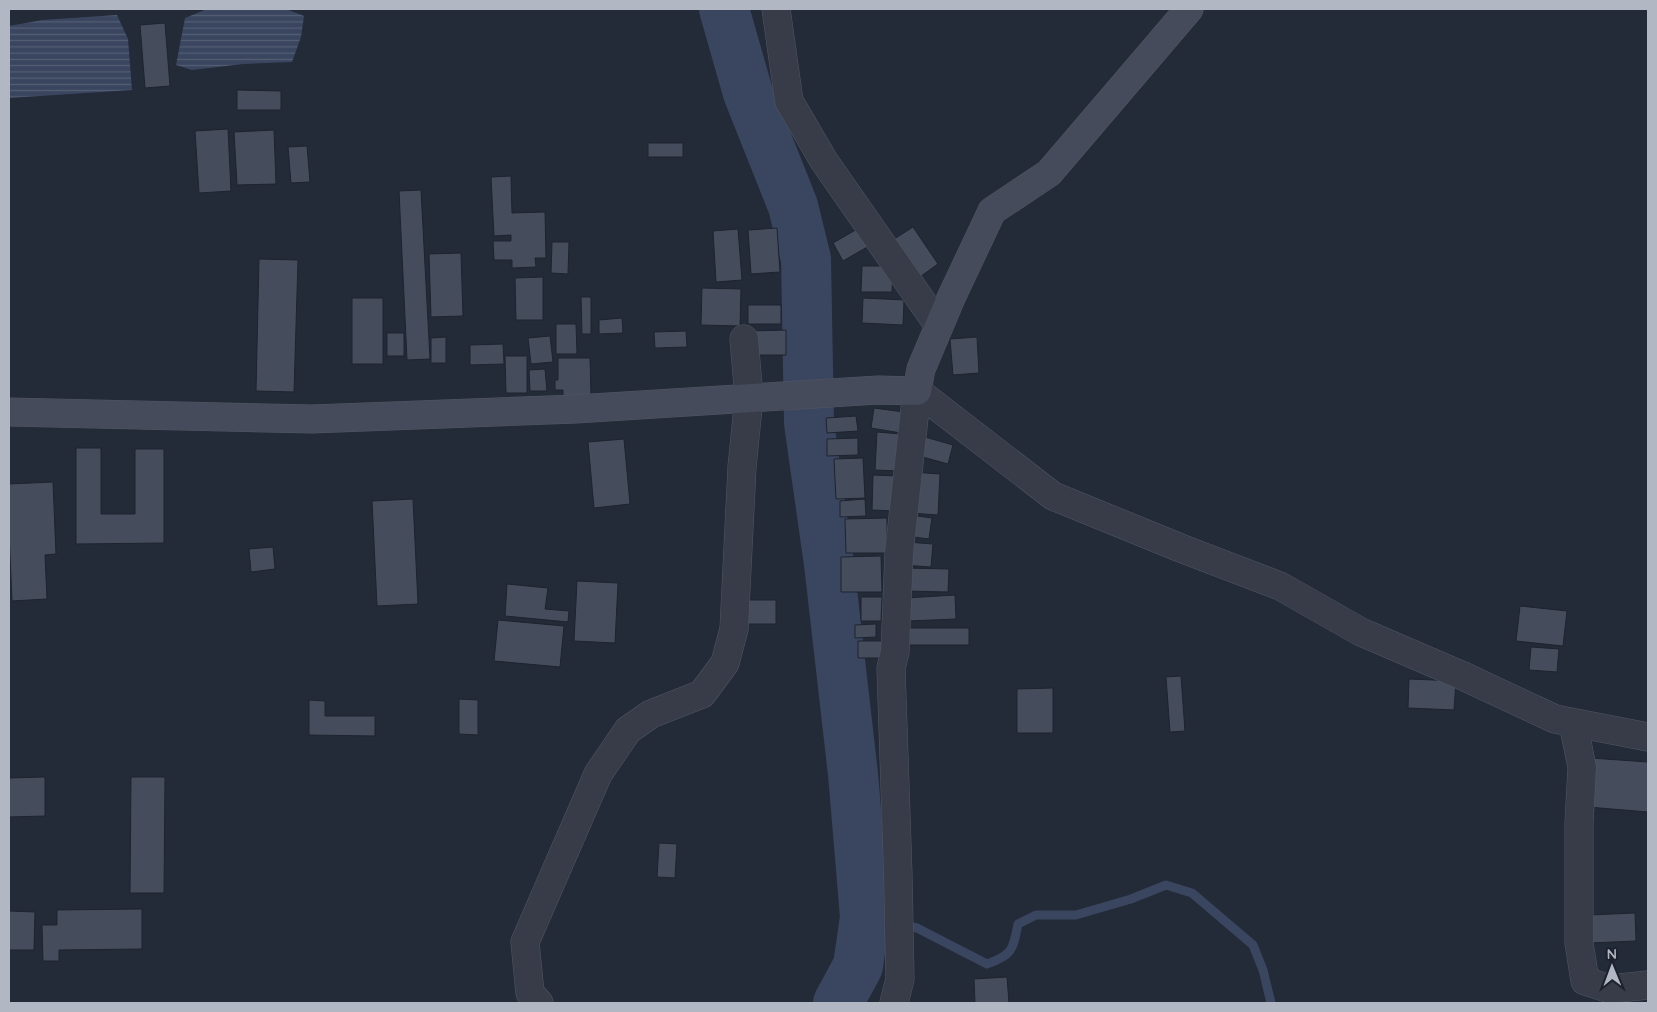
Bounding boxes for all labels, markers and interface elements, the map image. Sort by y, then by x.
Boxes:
north arrow [1587,942,1637,992]
text: N [1606,945,1617,963]

